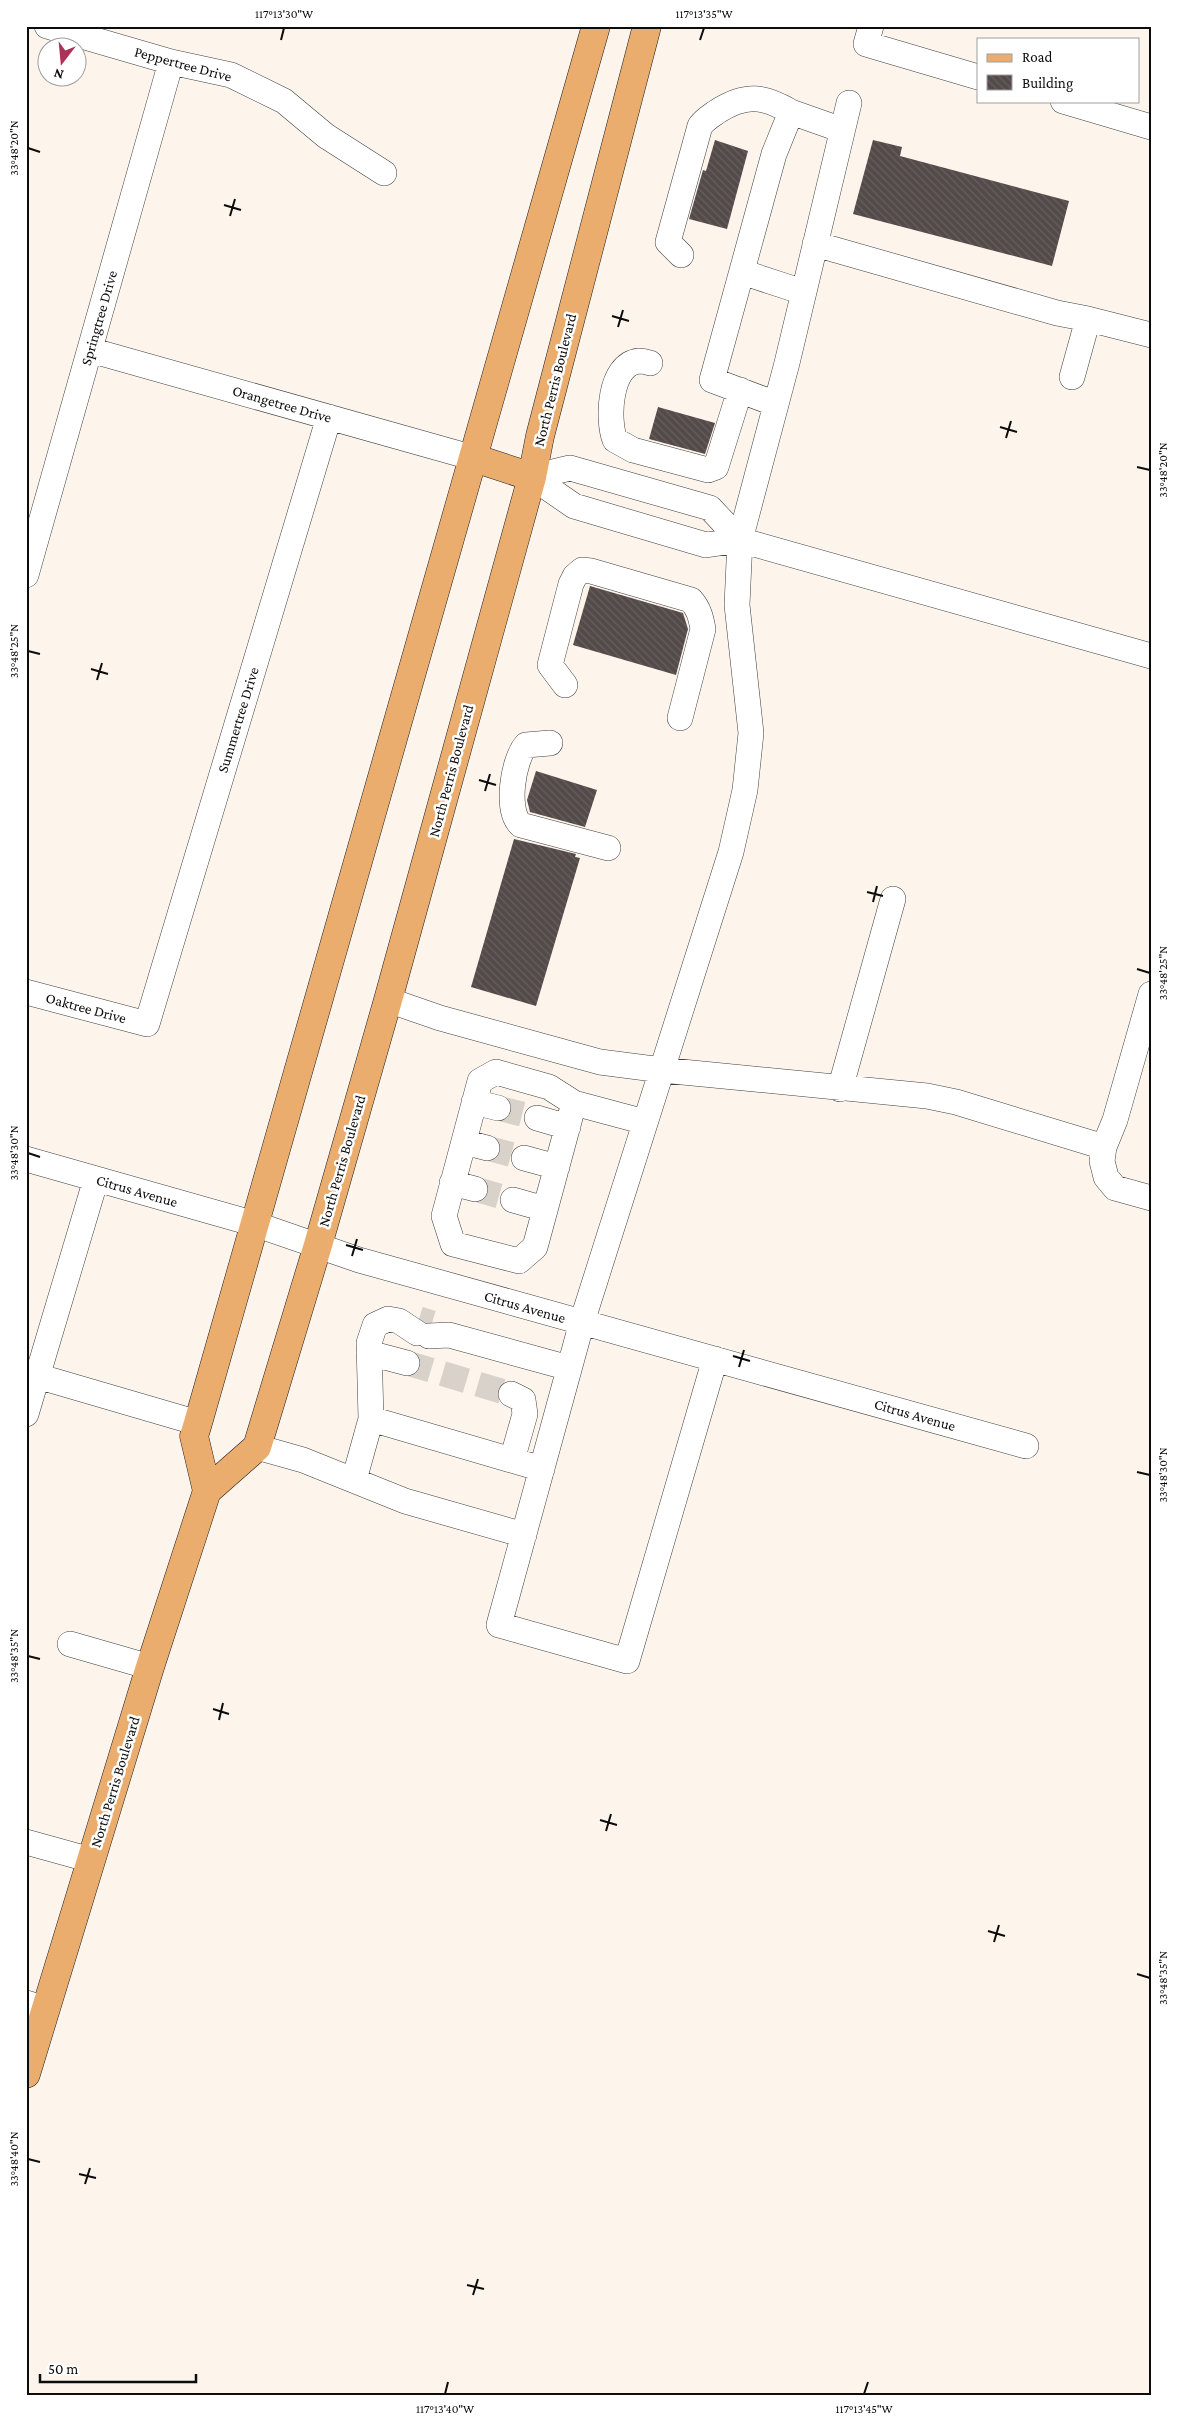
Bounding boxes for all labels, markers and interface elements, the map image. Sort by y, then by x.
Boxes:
text: 117°13'30"W [255,7,313,21]
text: 117°13'35"W [675,7,733,21]
north arrow [38,38,88,88]
legend [977,38,1140,102]
street label: Peppertree Drive [132,43,234,86]
text: Road [1022,49,1053,65]
text: N [51,65,65,84]
text: Building [1022,75,1073,92]
text: 33°48'20"N [7,120,21,176]
street label: Springtree Drive [78,268,121,368]
street label: North Perris Boulevard [531,312,579,448]
street label: Orangetree Drive [230,382,334,427]
text: 33°48'20"N [1156,442,1170,498]
text: 33°48'25"N [7,624,21,678]
street label: Summertree Drive [214,665,262,775]
street label: North Perris Boulevard [426,703,476,839]
text: 33°48'25"N [1156,946,1170,1000]
street label: Oaktree Drive [44,990,128,1027]
street label: North Perris Boulevard [316,1093,368,1229]
text: 33°48'30"N [7,1125,21,1181]
street label: Citrus Avenue [94,1172,180,1210]
street label: Citrus Avenue [482,1288,568,1326]
street label: Citrus Avenue [872,1396,958,1434]
text: 33°48'30"N [1156,1447,1170,1503]
text: 33°48'35"N [7,1629,21,1683]
street label: North Perris Boulevard [87,1714,143,1849]
text: 33°48'35"N [1156,1951,1170,2005]
text: 33°48'40"N [7,2131,21,2187]
scale bar [40,2352,196,2384]
text: 50 m [48,2361,78,2377]
text: 117°13'40"W [416,2402,474,2416]
text: 117°13'45"W [836,2402,893,2416]

